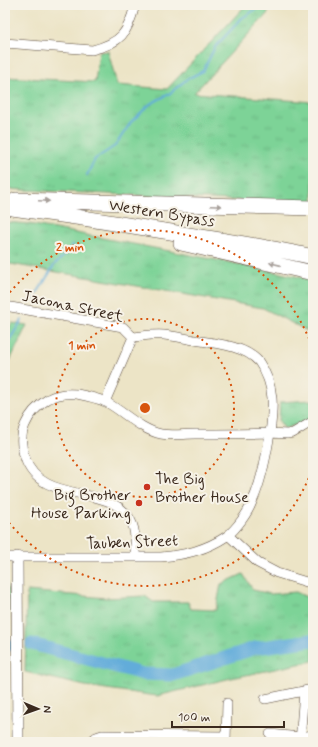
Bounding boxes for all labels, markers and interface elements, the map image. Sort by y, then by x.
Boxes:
street label: Western Bypass [107,195,216,232]
one-way arrow [38,198,51,204]
one-way arrow [210,202,222,209]
text: 2 min [56,240,84,256]
one-way arrow [269,261,281,267]
street label: Jacona Street [20,285,126,328]
text: 1 min [68,338,96,354]
centre of rings [138,401,152,415]
place label: The Big Brother House [155,469,249,508]
marker: The Big Brother House [142,482,152,492]
place label: Big Brother House Parking [31,485,131,524]
marker: Big Brother House Parking [134,498,144,508]
street label: Tauben Street [86,530,178,555]
north arrow [18,689,58,729]
scale bar [172,703,284,729]
text: N [40,705,54,713]
text: 100 m [178,710,210,726]

